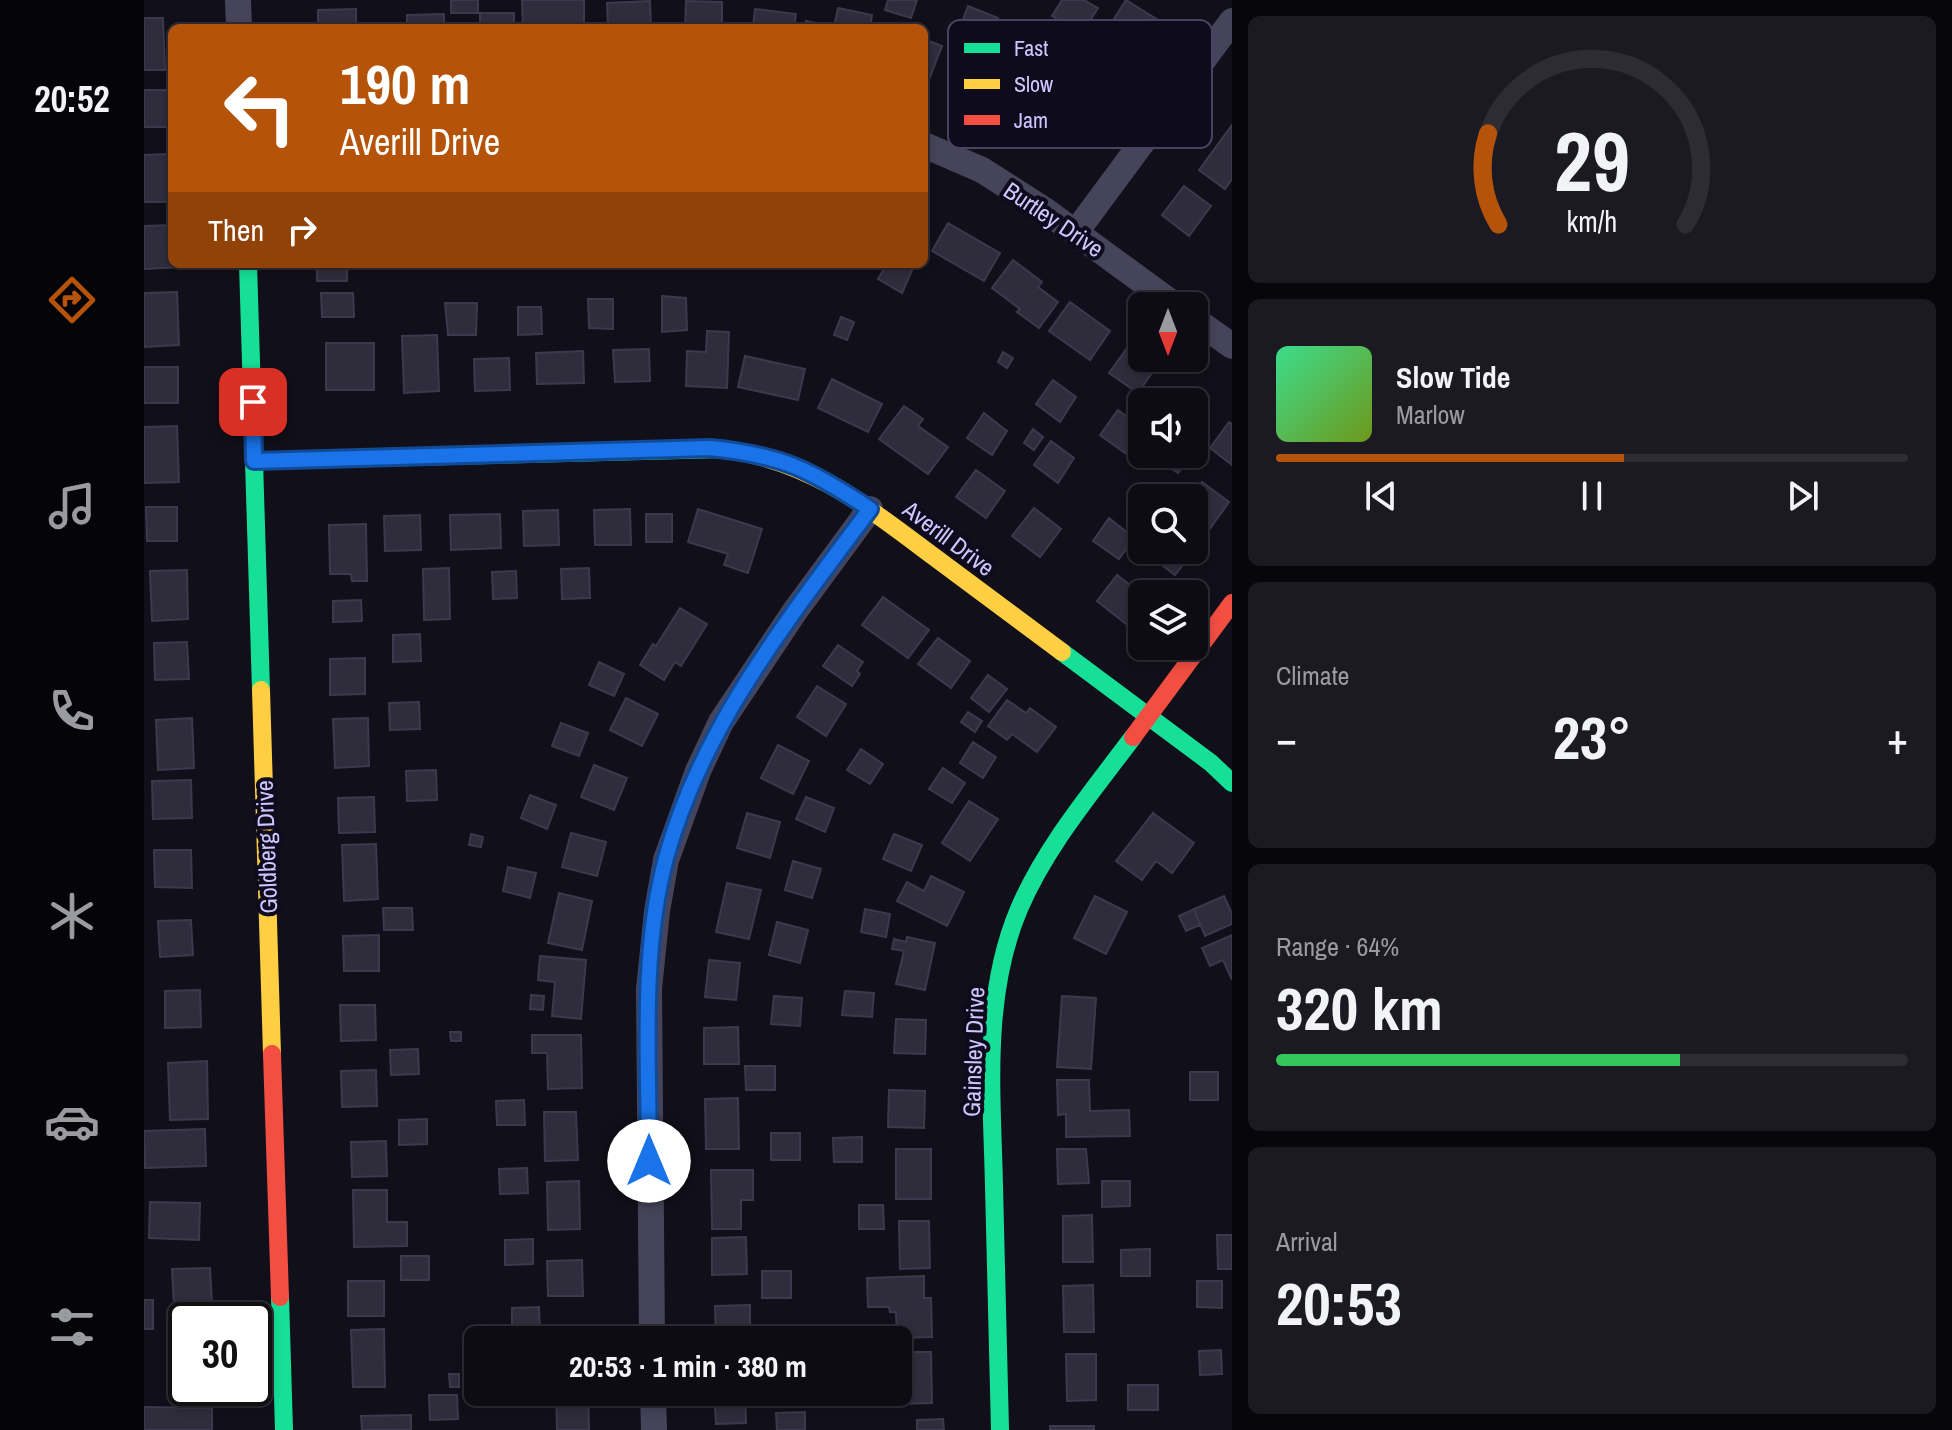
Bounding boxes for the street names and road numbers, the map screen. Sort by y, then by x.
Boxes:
street label: Burtley Drive [998,174,1110,264]
street label: Averill Drive [896,492,1001,583]
street label: Goldberg Drive [248,780,284,914]
street label: Gainsley Drive [955,986,991,1118]

